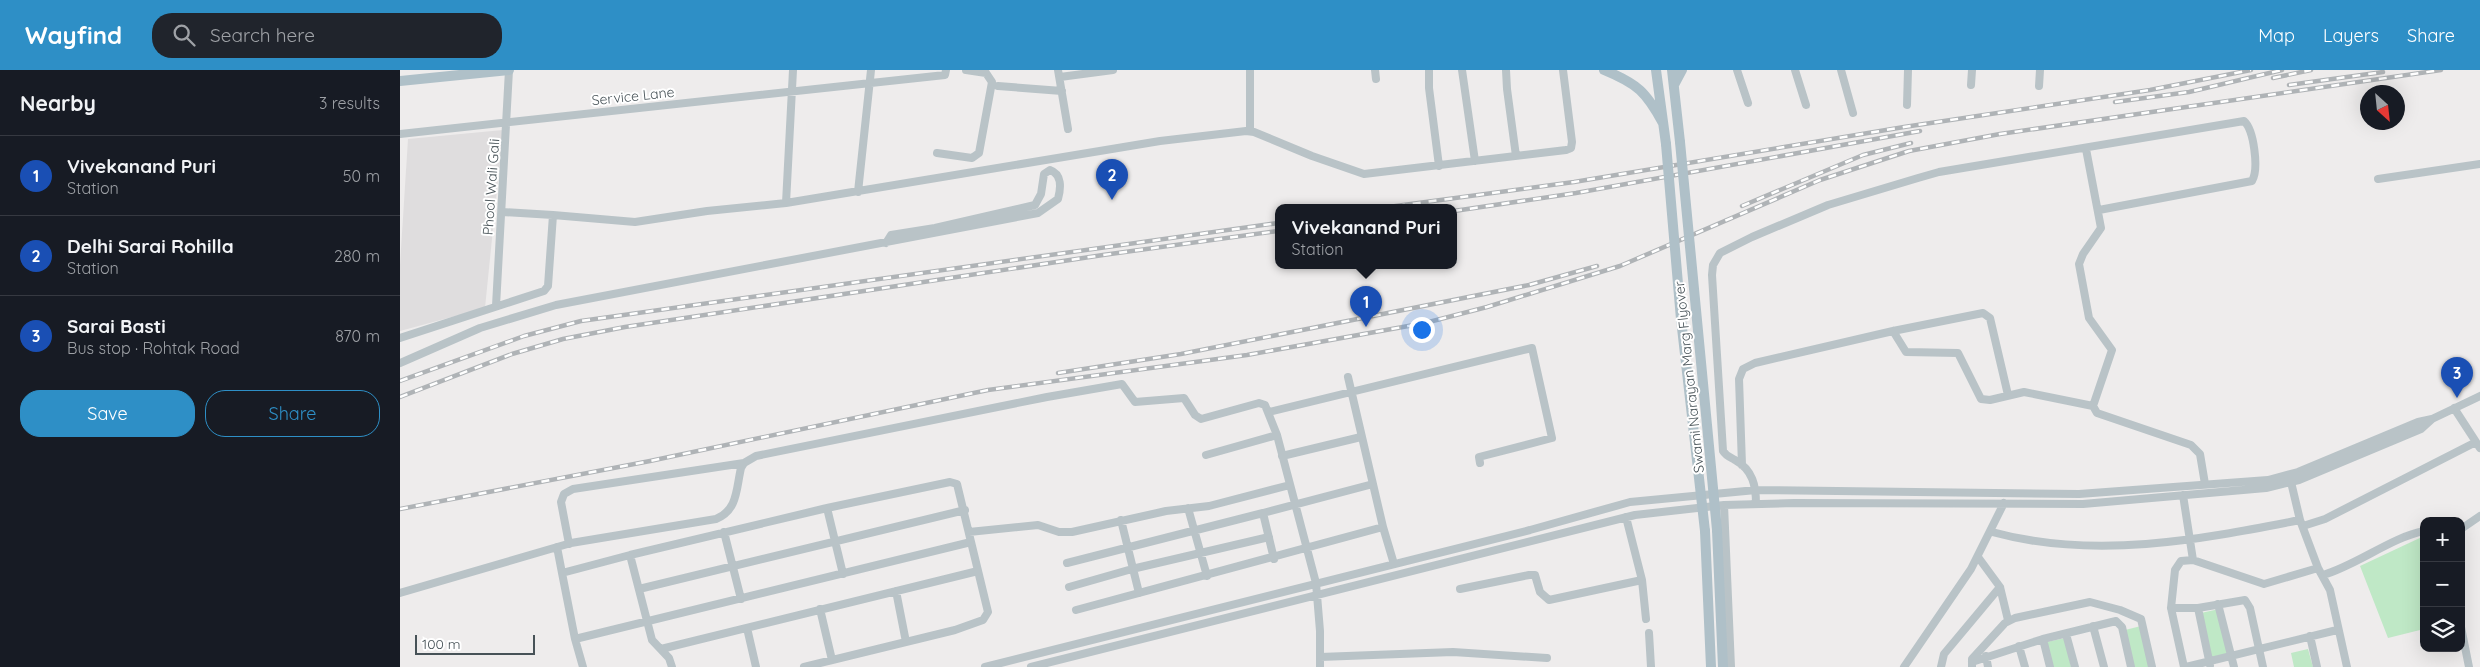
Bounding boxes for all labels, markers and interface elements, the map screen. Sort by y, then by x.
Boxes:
search box [152,13,502,58]
text: Wayfind [25,20,122,50]
icon: search [170,21,198,49]
text: Search here [210,23,315,47]
text: Map [2258,24,2295,47]
text: Layers [2323,24,2379,47]
text: Share [2407,24,2455,47]
street label: Service Lane [591,83,675,109]
north arrow [2360,85,2405,130]
text: Nearby [20,90,96,116]
text: 3 results [319,93,380,113]
street label: Phool Wali Gali [479,138,503,236]
text: Vivekanand Puri [67,154,216,178]
pin: 2 [1096,159,1128,200]
text: 1 [33,166,39,186]
text: 50 m [343,166,380,186]
text: Station [67,178,119,198]
popup [1275,204,1457,269]
text: Vivekanand Puri [1292,215,1440,239]
text: Delhi Sarai Rohilla [67,234,234,258]
text: Station [1292,239,1343,259]
text: 2 [31,246,41,266]
text: 280 m [334,246,380,266]
text: Station [67,258,119,278]
street label: Swami Narayan Marg Flyover [1670,280,1708,474]
pin: 1 [1350,286,1382,327]
text: Sarai Basti [67,314,166,338]
your location [1409,317,1435,343]
text: 3 [32,326,40,346]
text: 870 m [335,326,380,346]
text: Bus stop · Rohtak Road [67,338,240,358]
pin: 3 [2441,357,2473,398]
button: Save [20,390,195,437]
button: Share [205,390,380,437]
map controls [2420,517,2465,652]
button: + [2420,517,2465,562]
button: − [2420,562,2465,607]
button: layers [2420,607,2465,652]
scale bar [415,632,535,655]
text: 100 m [422,635,460,653]

